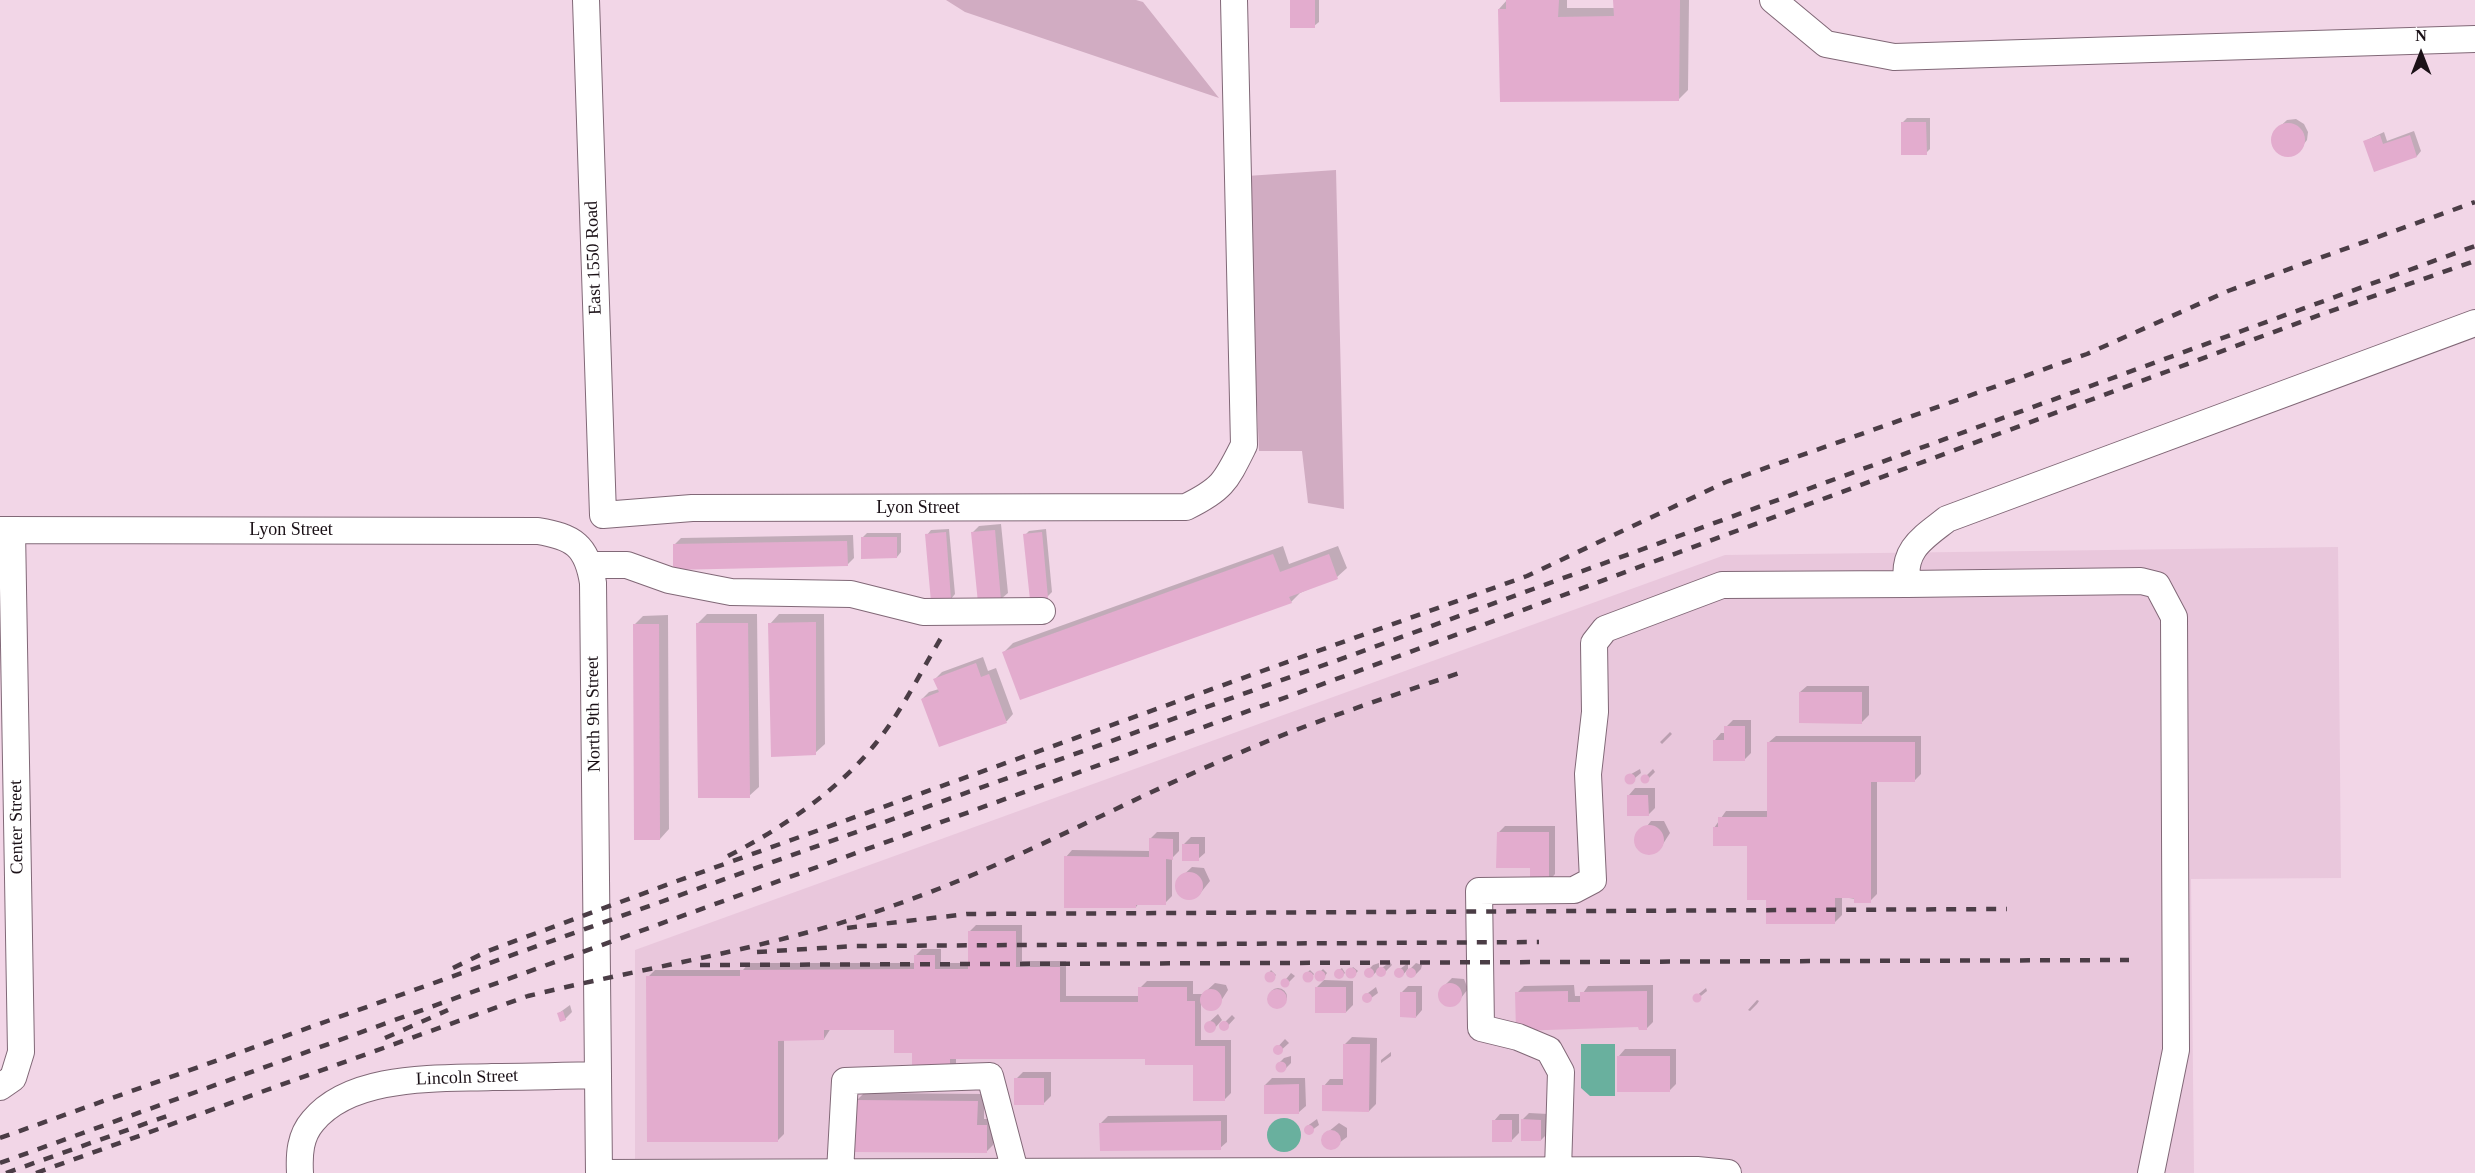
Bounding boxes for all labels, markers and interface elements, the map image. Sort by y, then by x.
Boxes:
north arrow [2391,24,2451,84]
text: N [2415,27,2427,44]
street label: East 1550 Road [581,201,607,315]
street label: Lyon Street [876,497,960,519]
street label: Lyon Street [249,519,333,541]
street label: North 9th Street [582,656,606,772]
street label: Center Street [5,780,29,874]
street label: Lincoln Street [415,1065,519,1091]

